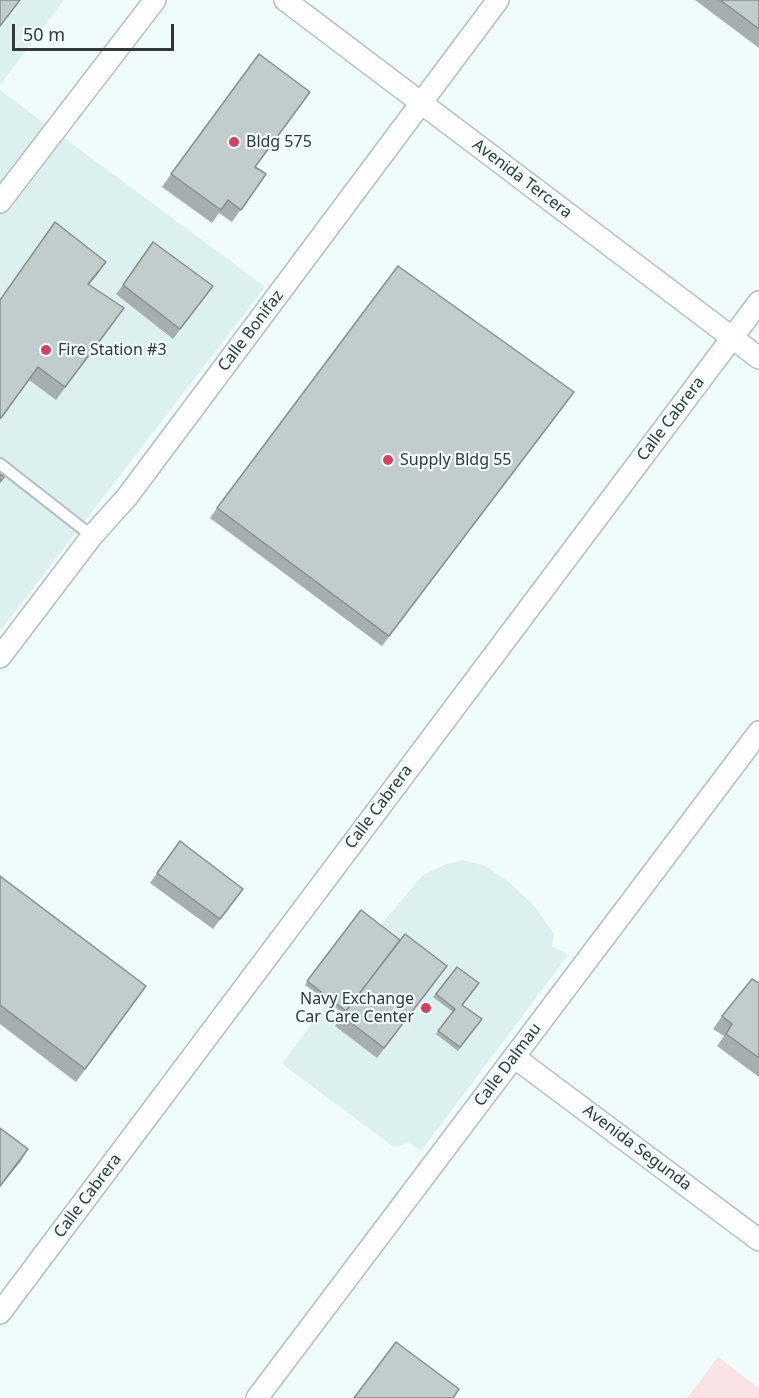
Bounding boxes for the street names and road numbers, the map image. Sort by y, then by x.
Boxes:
street label: Avenida Tercera [469,135,575,223]
street label: Calle Bonifaz [214,287,288,375]
street label: Calle Cabrera [633,373,709,465]
street label: Calle Cabrera [341,761,417,853]
street label: Calle Dalmau [471,1020,545,1110]
street label: Avenida Segunda [579,1101,695,1195]
street label: Calle Cabrera [50,1150,126,1242]

